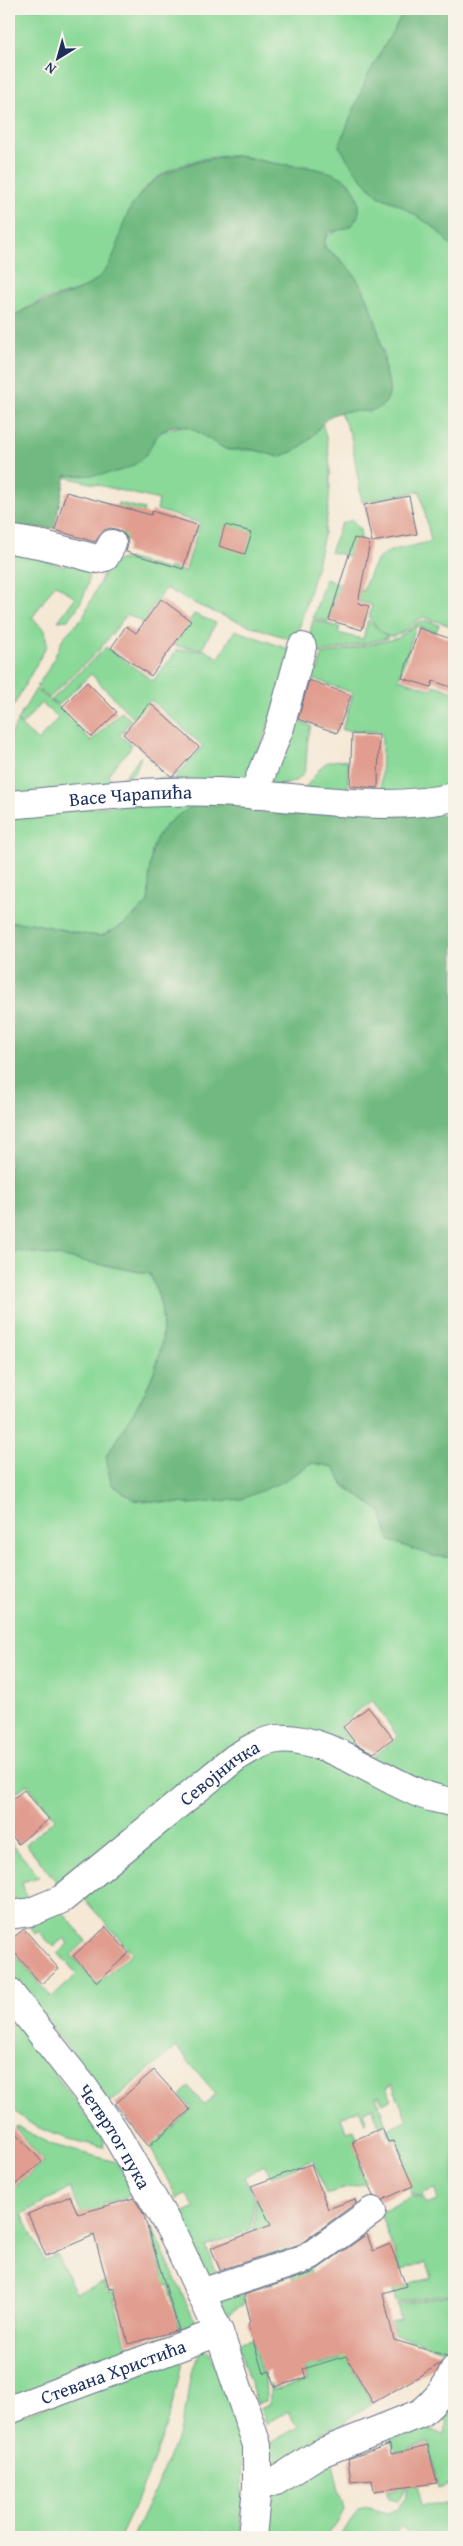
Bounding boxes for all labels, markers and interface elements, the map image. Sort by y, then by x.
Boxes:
north arrow [32,32,82,82]
text: N [40,57,60,79]
street label: Васе Чарапића [68,777,192,813]
street label: Севојничка [173,1732,264,1812]
street label: Четвртог пука [71,2078,158,2194]
street label: Стевана Христића [36,2332,190,2411]

